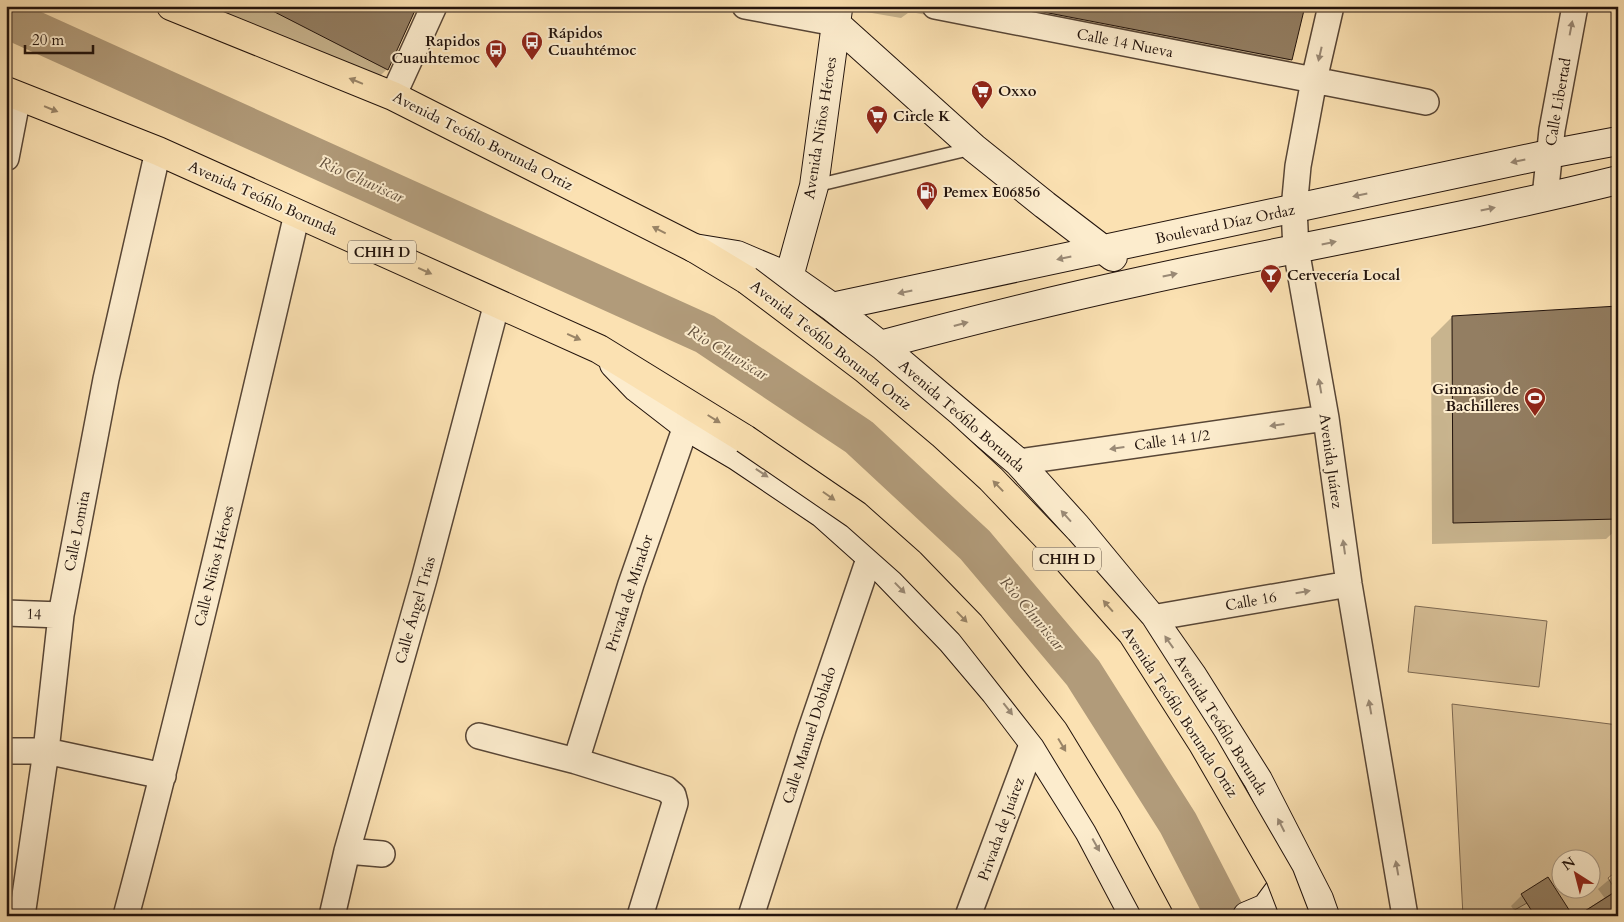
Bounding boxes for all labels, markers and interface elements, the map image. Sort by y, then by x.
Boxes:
one-way arrow [1567,21,1575,36]
scale bar [25,22,92,54]
place label: Rápidos Cuauhtémoc [548,23,637,60]
street label: Calle 14 Nueva [1075,24,1175,62]
text: 20 m [32,30,64,50]
bus stop icon: Rápidos Cuauhtémoc [520,30,544,61]
place label: Rapidos Cuauhtemoc [391,31,480,68]
bus stop icon: Rapidos Cuauhtemoc [484,38,508,69]
one-way arrow [1316,46,1324,61]
street label: Avenida Niños Héroes [799,55,841,201]
street label: Calle Libertad [1540,56,1576,148]
one-way arrow [348,77,363,85]
supermarket icon: Oxxo [970,79,994,110]
place label: Oxxo [998,81,1037,101]
street label: Avenida Teófilo Borunda Ortiz [389,87,577,195]
supermarket icon: Circle K [865,104,889,135]
one-way arrow [44,106,59,113]
place label: Circle K [893,106,951,126]
water label: Rio Chuviscar [316,151,408,209]
street label: Avenida Teófilo Borunda [185,156,341,240]
one-way arrow [1511,157,1526,165]
fuel station icon: Pemex E06856 [915,180,939,211]
place label: Pemex E06856 [943,182,1040,202]
one-way arrow [1352,191,1367,199]
street label: Boulevard Díaz Ordaz [1154,199,1297,249]
one-way arrow [1481,205,1497,213]
one-way arrow [652,226,666,234]
one-way arrow [1322,238,1338,246]
road number: CHIH D [348,240,416,264]
one-way arrow [1056,254,1071,262]
bar icon: Cervecería Local [1259,263,1283,294]
place label: Cervecería Local [1287,265,1401,285]
one-way arrow [418,268,432,276]
one-way arrow [1162,271,1178,279]
street label: Avenida Teófilo Borunda Ortiz [746,276,916,415]
one-way arrow [896,289,912,297]
one-way arrow [953,319,968,327]
water label: Rio Chuviscar [683,320,773,386]
one-way arrow [567,334,581,342]
street label: Avenida Teófilo Borunda [894,355,1030,477]
one-way arrow [1316,379,1324,394]
place label: Gimnasio de Bachilleres [1432,379,1519,416]
sports icon: Gimnasio de Bachilleres [1523,386,1547,417]
street label: Avenida Juárez [1314,413,1348,510]
one-way arrow [707,414,720,424]
one-way arrow [1269,421,1285,429]
street label: Calle 14 1/2 [1133,425,1211,455]
one-way arrow [1108,445,1124,453]
one-way arrow [755,468,769,478]
one-way arrow [992,480,1004,492]
street label: Calle Lomita [59,488,95,573]
one-way arrow [822,491,836,501]
street label: Calle Niños Héroes [189,503,239,629]
one-way arrow [1060,510,1072,522]
street label: Privada de Mirador [601,531,657,654]
one-way arrow [1340,539,1348,555]
road number: CHIH D [1033,548,1101,570]
street label: Calle Ángel Trías [390,554,440,666]
water label: Rio Chuviscar [995,572,1070,656]
one-way arrow [894,581,906,593]
street label: Calle 16 [1224,587,1279,615]
one-way arrow [1296,588,1312,596]
one-way arrow [1102,599,1113,612]
street label: 14 [26,604,42,624]
one-way arrow [956,610,968,622]
street label: Avenida Teófilo Borunda Ortiz [1118,623,1242,801]
one-way arrow [1164,635,1174,649]
street label: Avenida Teófilo Borunda [1171,652,1271,798]
street label: Calle Manuel Doblado [777,664,841,806]
one-way arrow [1366,699,1374,715]
one-way arrow [1003,702,1013,716]
one-way arrow [1057,738,1066,751]
street label: Privada de Juárez [973,774,1029,884]
one-way arrow [1277,818,1285,832]
one-way arrow [1092,839,1101,852]
north arrow [1552,850,1602,900]
text: N [1558,853,1579,875]
one-way arrow [1392,859,1400,875]

